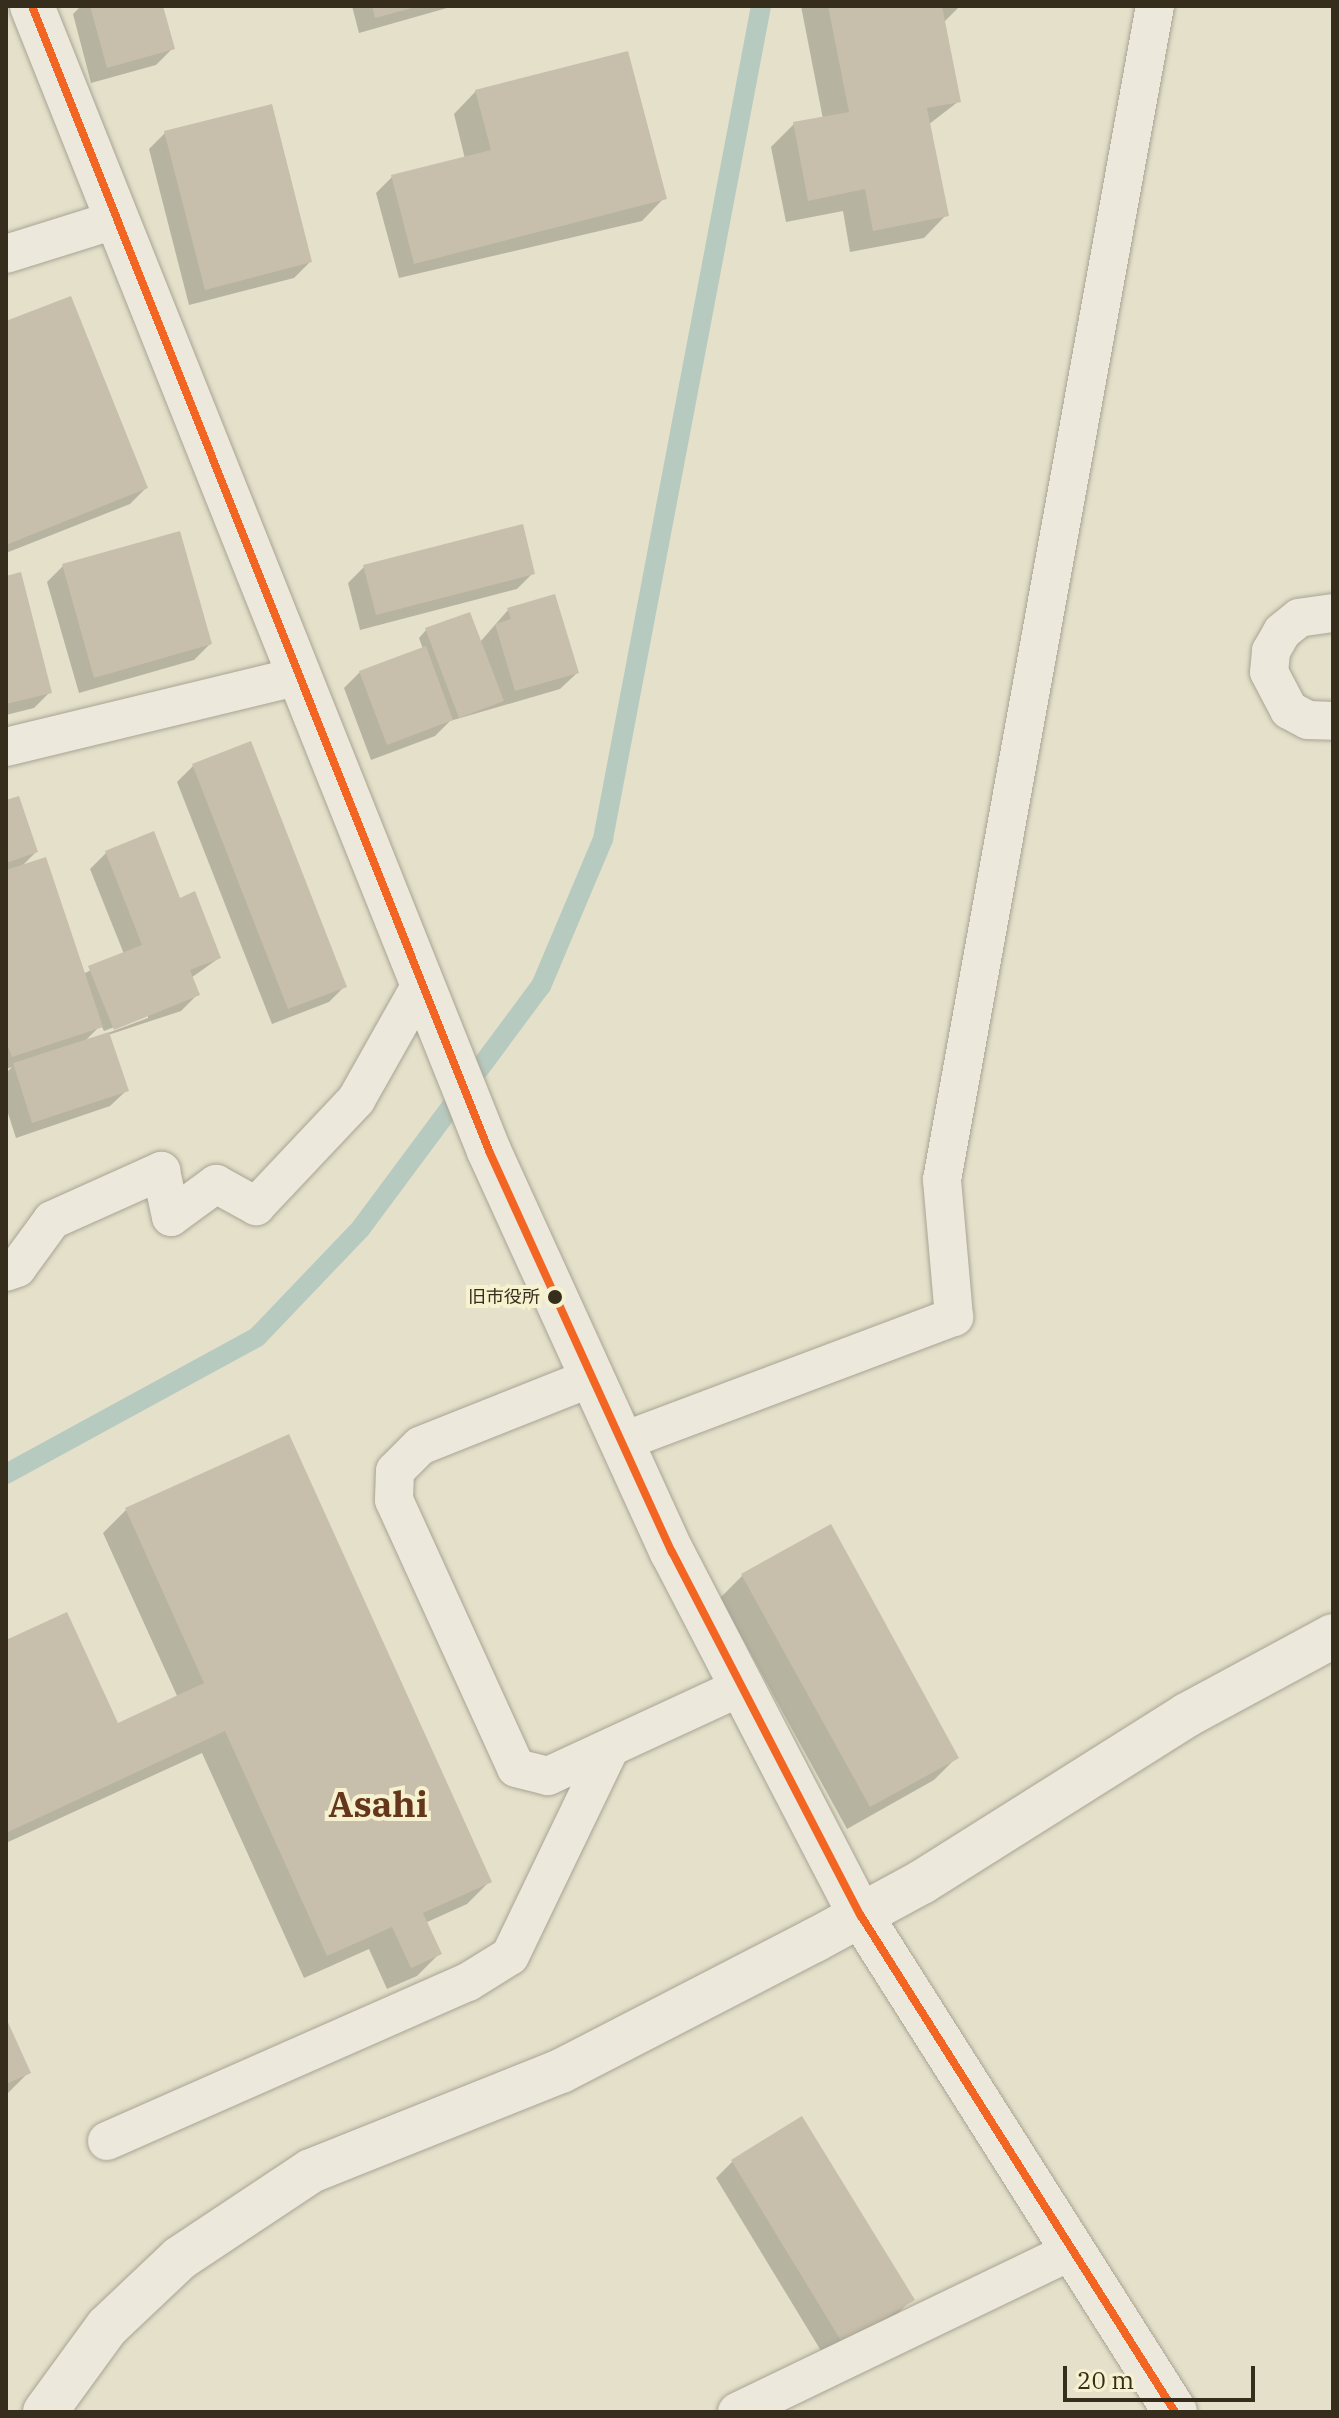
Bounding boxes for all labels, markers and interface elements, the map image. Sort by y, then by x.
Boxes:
place label: 旧市役所 [468,1286,540,1308]
marker: 旧市役所 [547,1289,563,1305]
district label: Asahi [328,1782,428,1826]
scale bar [1067,2350,1259,2400]
text: 20 m [1077,2364,1134,2396]

